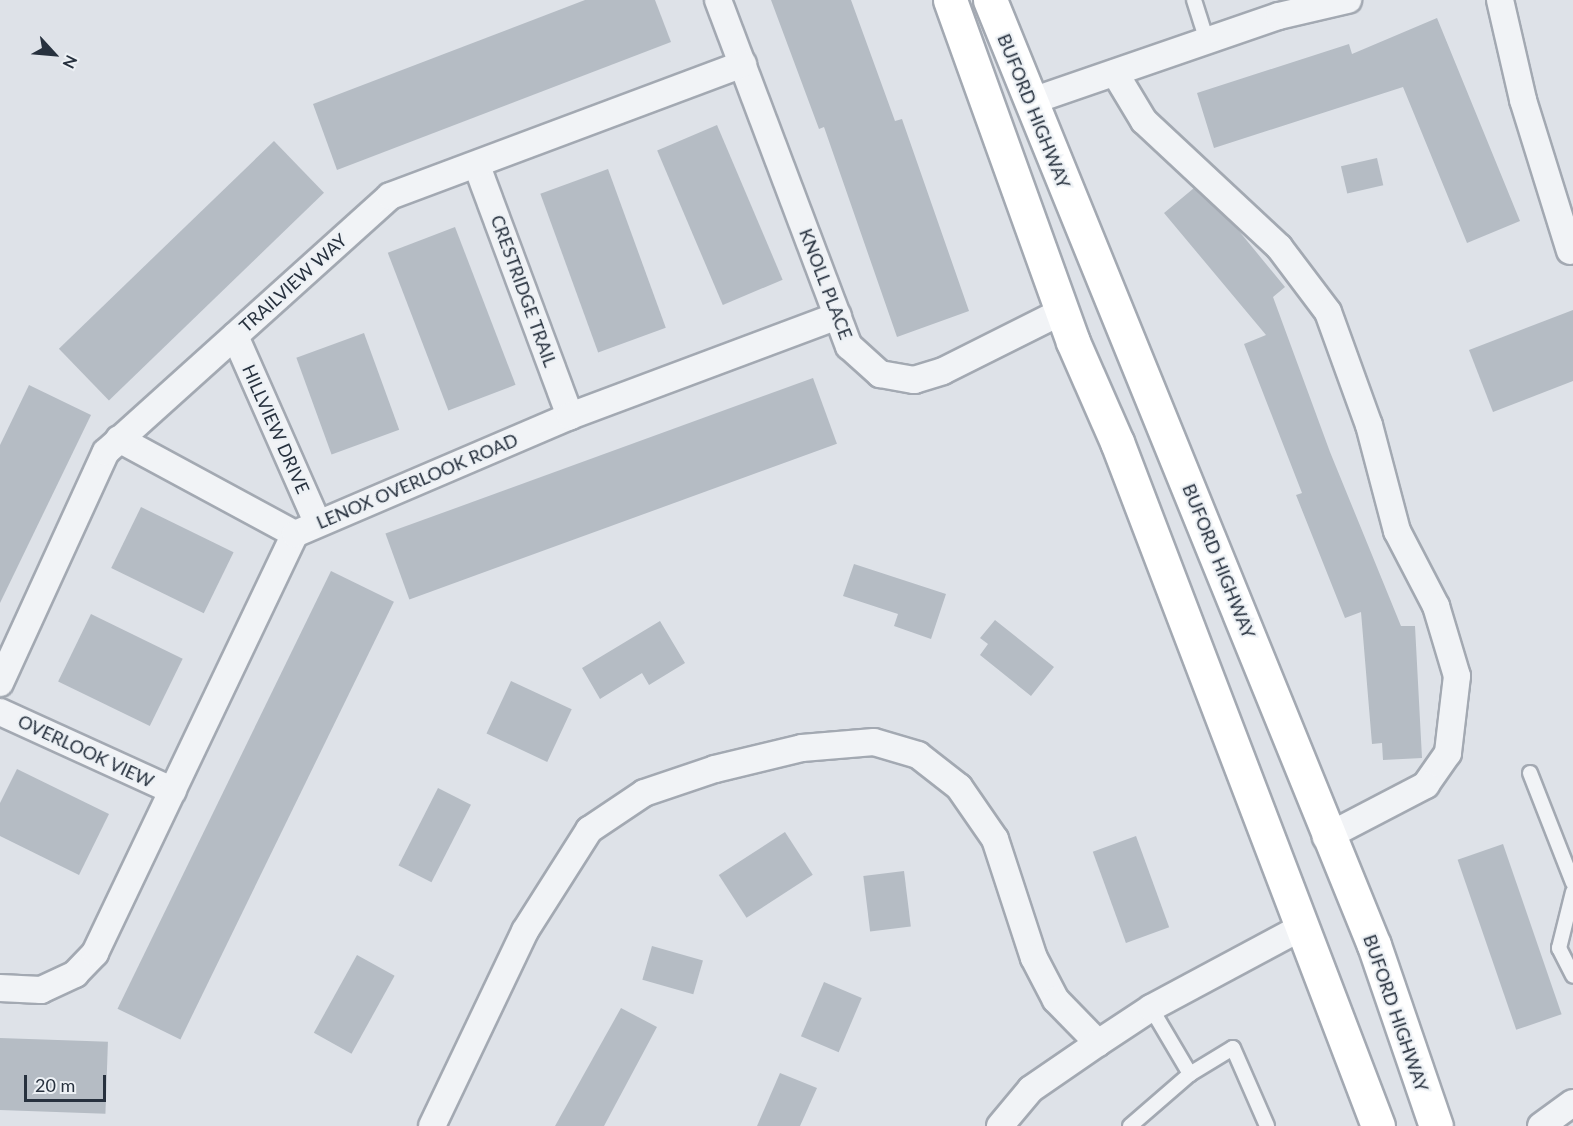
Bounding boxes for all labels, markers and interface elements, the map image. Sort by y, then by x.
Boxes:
north arrow [24,24,84,84]
street label: BUFORD HIGHWAY [993,31,1075,191]
text: N [59,52,82,72]
street label: CRESTRIDGE TRAIL [486,212,562,370]
street label: KNOLL PLACE [795,225,857,343]
street label: TRAILVIEW WAY [235,229,351,337]
street label: HILLVIEW DRIVE [238,361,314,497]
street label: LENOX OVERLOOK ROAD [313,429,521,533]
street label: BUFORD HIGHWAY [1178,481,1260,641]
street label: OVERLOOK VIEW [14,710,158,792]
street label: BUFORD HIGHWAY [1359,932,1433,1094]
scale bar [27,1063,110,1101]
text: 20 m [35,1074,75,1096]

